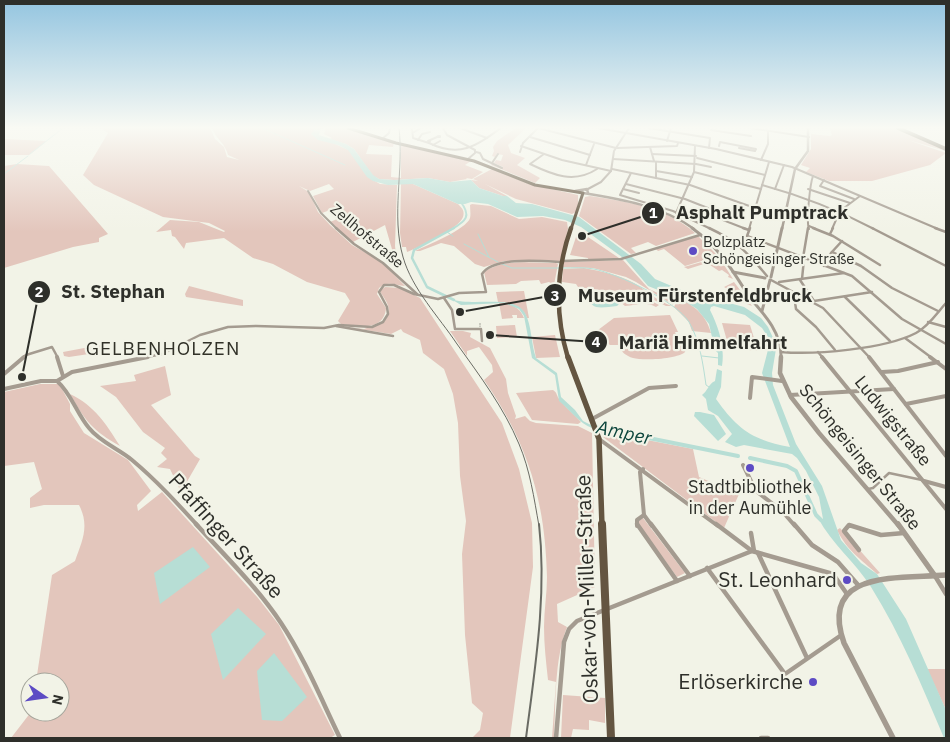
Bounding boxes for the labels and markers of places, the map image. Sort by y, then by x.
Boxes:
callout: Asphalt Pumptrack [641,196,858,230]
place label: Bolzplatz Schöngeisinger Straße [703,232,854,268]
marker: Bolzplatz Schöngeisinger Straße [687,245,699,257]
callout: St. Stephan [26,275,175,309]
callout: Museum Fürstenfeldbruck [543,278,822,312]
callout: Mariä Himmelfahrt [584,325,797,359]
marker: Stadtbibliothek in der Aumühle [744,462,756,474]
place label: Stadtbibliothek in der Aumühle [688,475,812,519]
place label: St. Leonhard [718,565,837,593]
marker: St. Leonhard [841,574,853,586]
place label: Erlöserkirche [678,667,803,695]
marker: Erlöserkirche [807,676,819,688]

